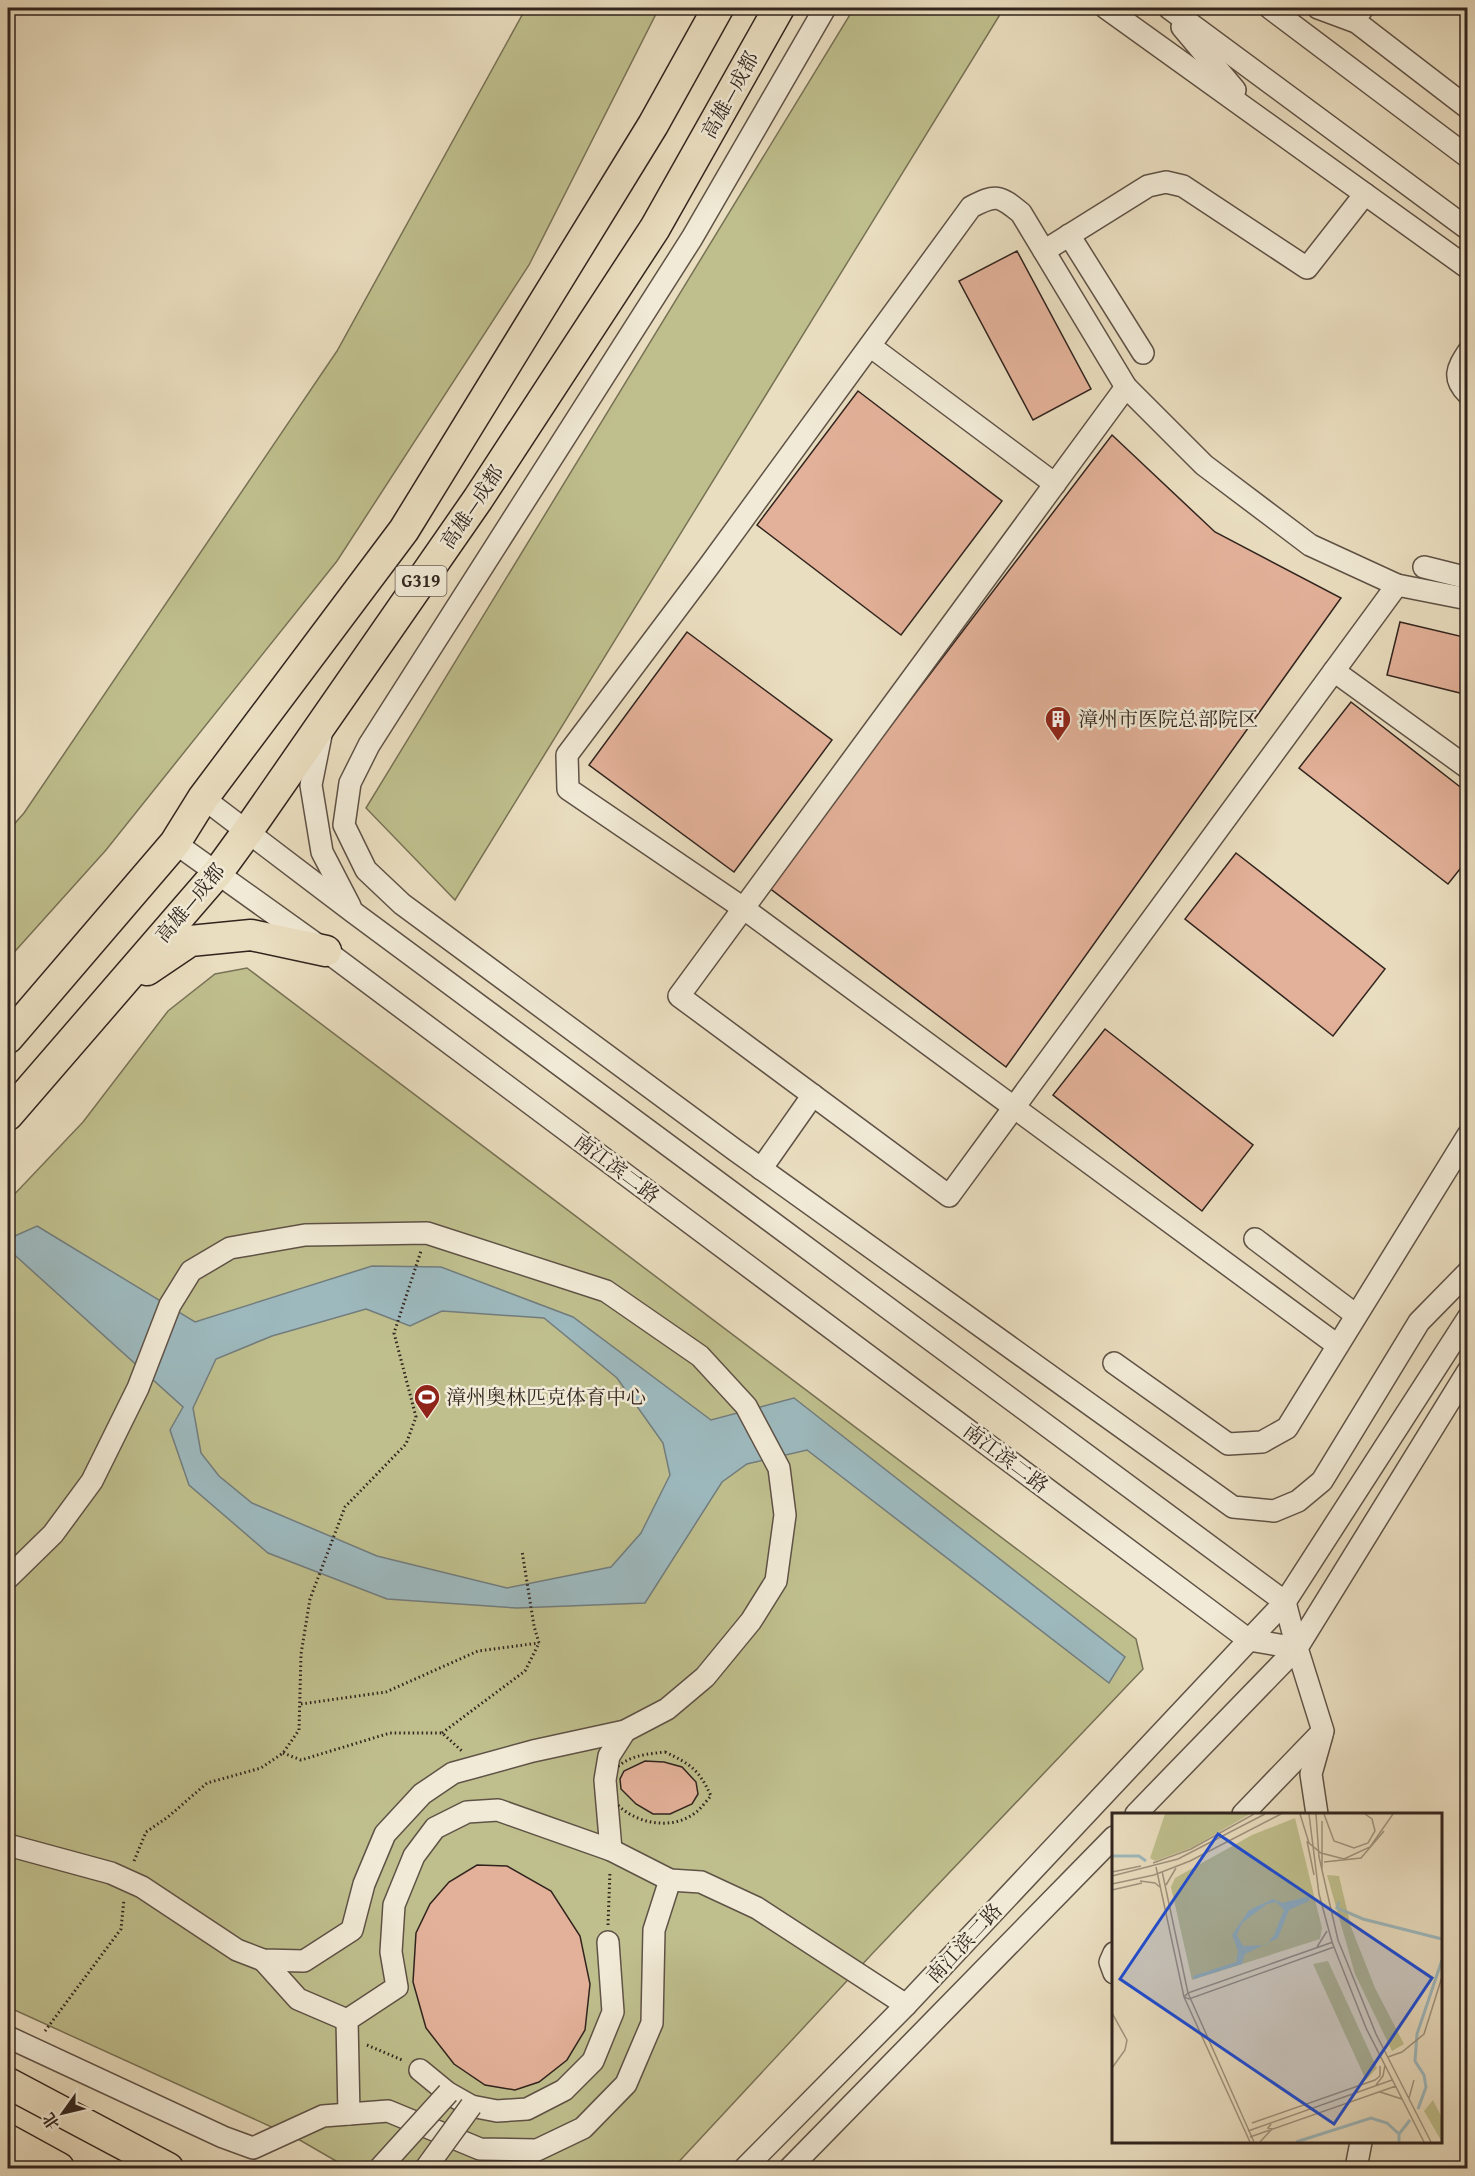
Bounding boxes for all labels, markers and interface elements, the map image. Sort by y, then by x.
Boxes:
street label: 高雄—成都 [694,46,765,144]
street label: 高雄—成都 [433,459,510,554]
road number: G319 [396,566,446,596]
building icon: 漳州市医院总部院区 [1043,704,1073,742]
place label: 漳州市医院总部院区 [1078,704,1258,733]
street label: 高雄—成都 [148,857,231,949]
street label: 南江滨二路 [569,1126,666,1209]
sports icon: 漳州奥林匹克体育中心 [412,1382,442,1420]
place label: 漳州奥林匹克体育中心 [446,1382,646,1411]
street label: 南江滨二路 [958,1416,1055,1499]
inset map [1112,1813,1442,2143]
street label: 南江滨二路 [919,1896,1008,1989]
north arrow [33,2083,93,2143]
text: 北 [36,2108,65,2135]

